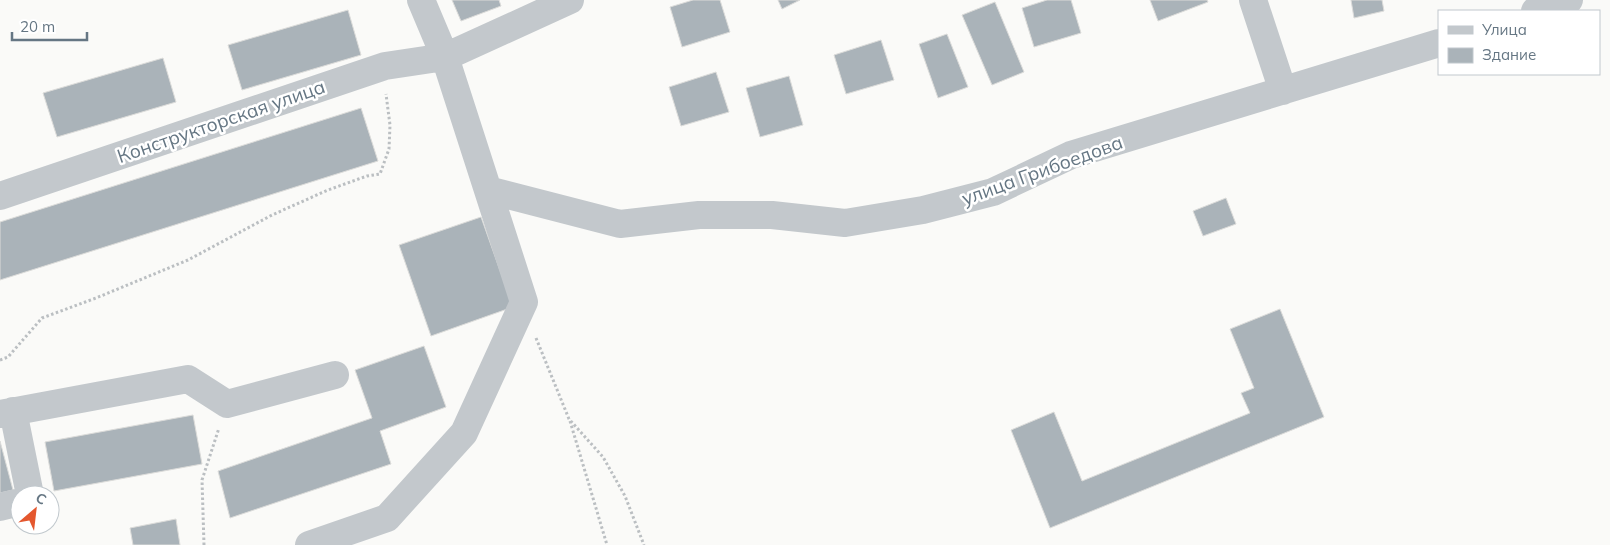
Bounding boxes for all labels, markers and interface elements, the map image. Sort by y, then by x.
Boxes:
scale bar [12,10,88,42]
legend [1438,10,1600,75]
text: 20 m [20,17,55,36]
text: Улица [1481,20,1527,39]
text: Здание [1482,45,1536,64]
street label: Конструкторская улица [114,74,328,168]
street label: улица Грибоедова [958,130,1126,210]
north arrow [10,485,60,535]
text: С [33,488,50,509]

